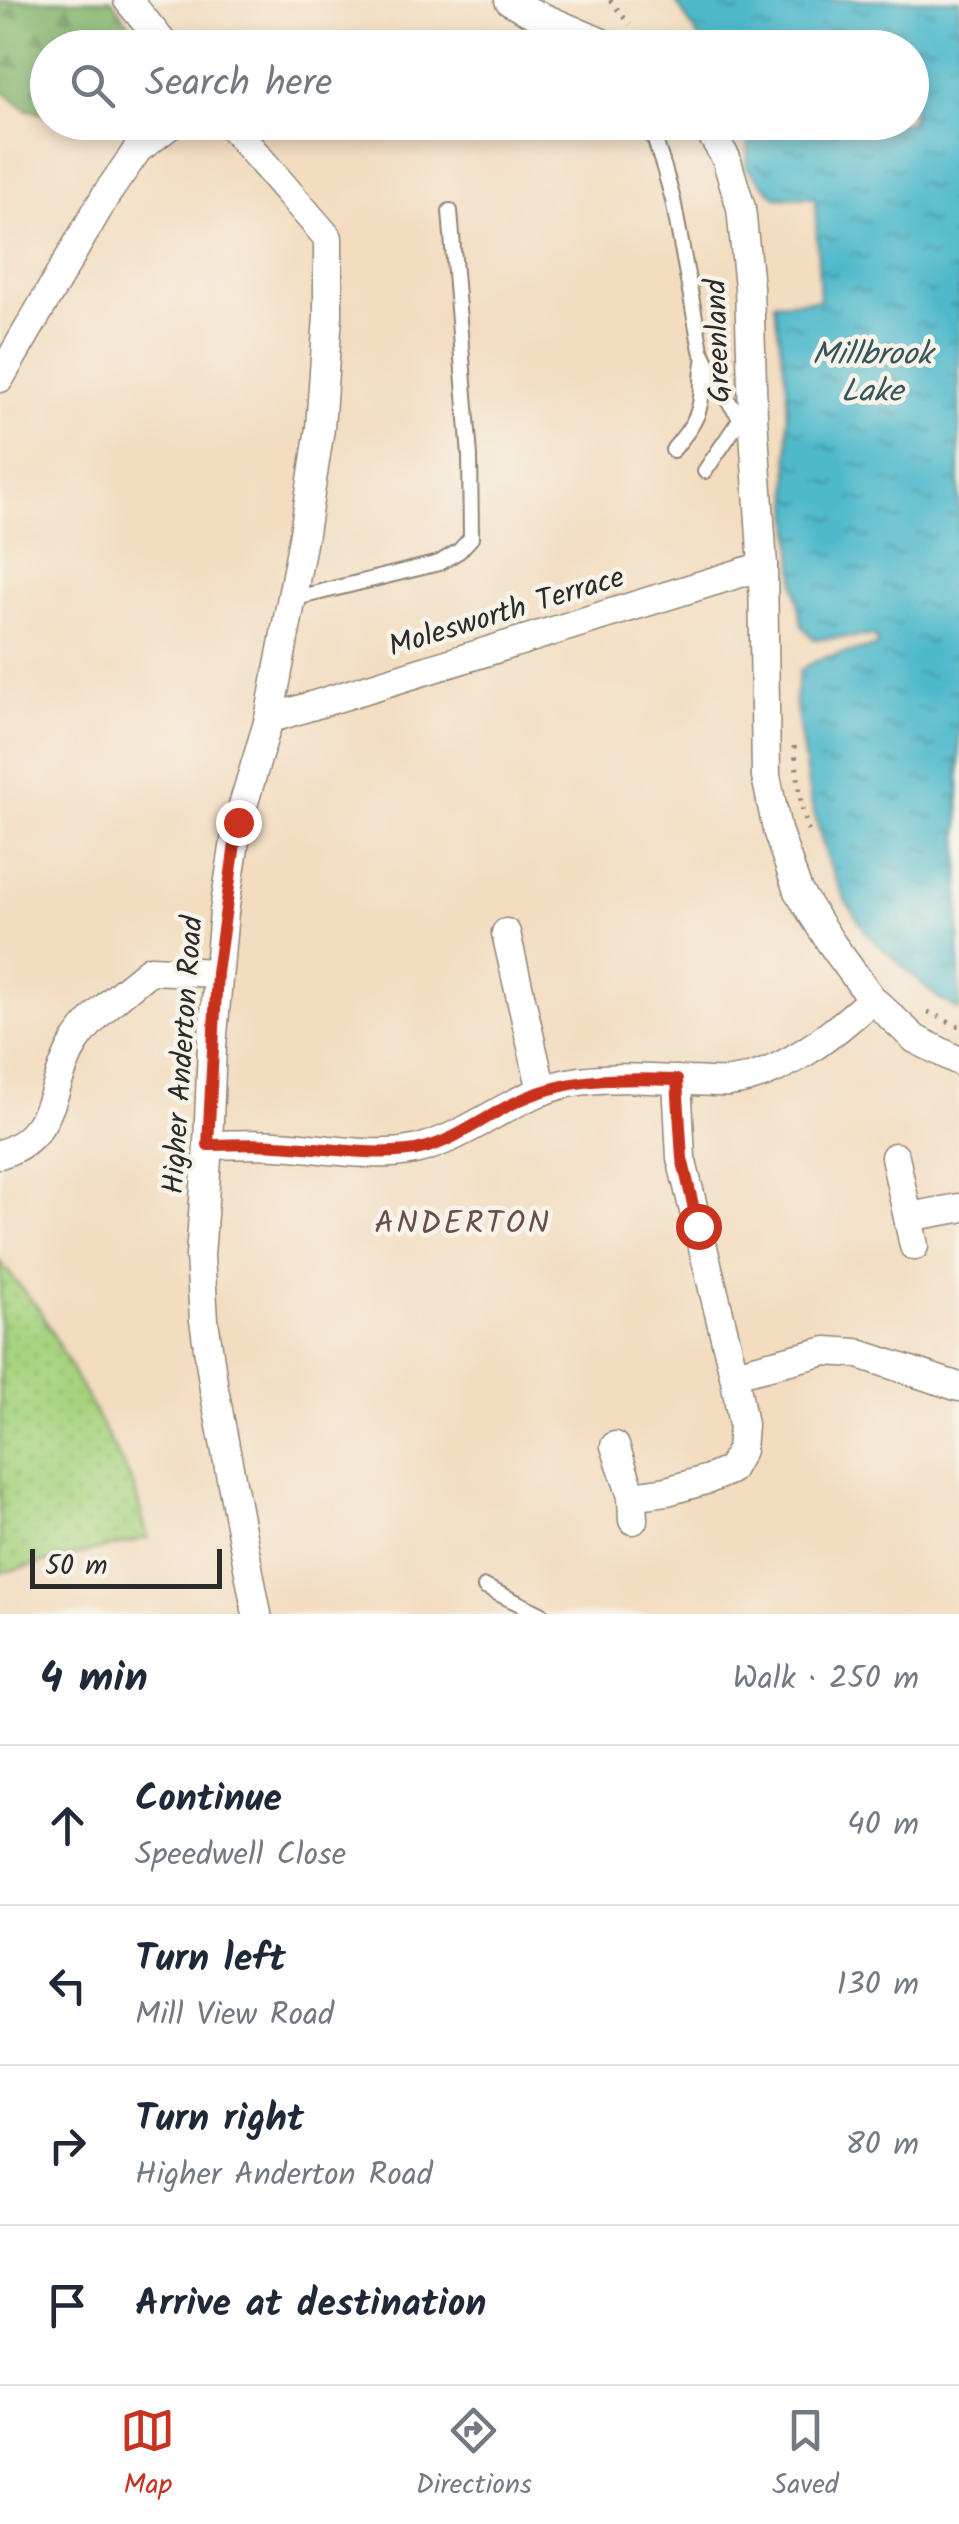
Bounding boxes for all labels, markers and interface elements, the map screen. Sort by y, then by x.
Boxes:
search box [30,30,929,140]
text: Search here [145,55,332,115]
icon: search [65,58,120,113]
street label: Greenland [693,277,745,404]
water label: Millbrook Lake [812,330,936,418]
street label: Molesworth Terrace [383,554,631,672]
route end [216,800,262,846]
street label: Higher Anderton Road [150,913,218,1196]
district label: ANDERTON [374,1199,552,1250]
route start [676,1204,722,1250]
scale bar [30,1544,222,1588]
text: 50 m [45,1544,108,1589]
text: 4 min [40,1646,148,1713]
text: Walk · 250 m [733,1654,919,1705]
text: Continue [135,1770,282,1830]
icon: ahead [40,1798,95,1853]
text: 40 m [847,1800,919,1851]
text: Speedwell Close [135,1830,346,1881]
text: Turn left [135,1930,286,1990]
icon: left [40,1958,95,2013]
text: 130 m [836,1960,919,2011]
text: Mill View Road [135,1990,334,2041]
text: Turn right [135,2090,304,2150]
icon: right [40,2118,95,2173]
text: 80 m [845,2120,919,2171]
text: Higher Anderton Road [135,2150,433,2201]
text: Arrive at destination [135,2275,486,2335]
icon: arrive [40,2278,95,2333]
tab: Map [120,2403,175,2508]
tab: Directions [416,2403,532,2508]
tab: Saved [772,2403,839,2508]

